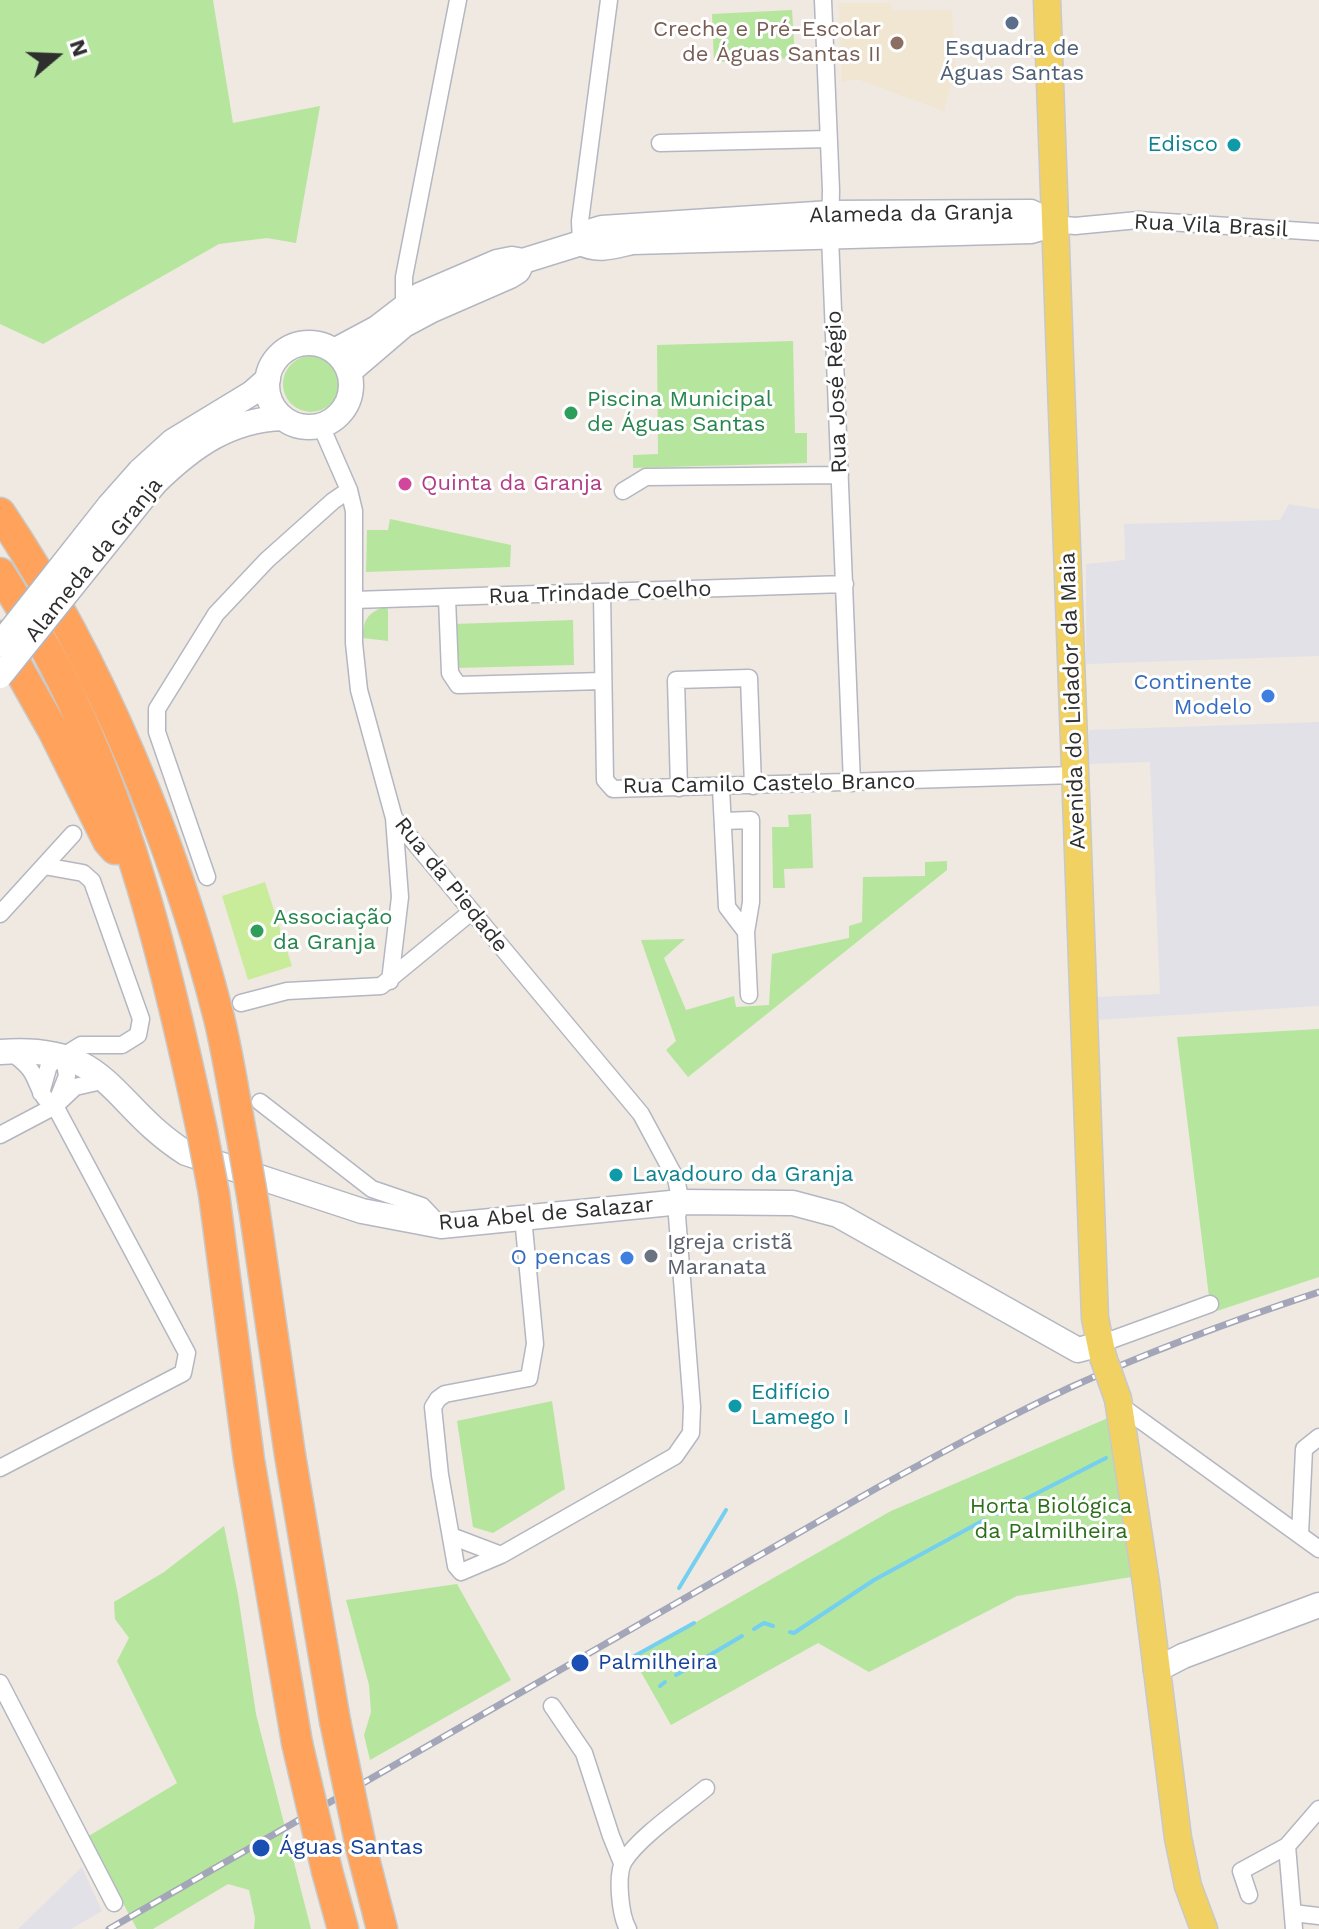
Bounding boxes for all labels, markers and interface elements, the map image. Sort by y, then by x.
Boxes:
marker: Esquadra de Águas Santas [1003,14,1021,32]
north arrow [16,16,96,96]
place label: Creche e Pré-Escolar de Águas Santas II [653,17,881,68]
marker: Creche e Pré-Escolar de Águas Santas II [888,34,906,52]
text: N [65,36,94,60]
place label: Esquadra de Águas Santas [940,36,1084,88]
place label: Edisco [1148,132,1218,158]
marker: Edisco [1225,136,1243,154]
street label: Alameda da Granja [809,199,1013,229]
street label: Rua Vila Brasil [1133,209,1289,243]
street label: Rua José Régio [821,310,853,474]
place label: Piscina Municipal de Águas Santas [587,387,772,438]
marker: Piscina Municipal de Águas Santas [562,404,580,422]
place label: Quinta da Granja [421,471,602,497]
street label: Alameda da Granja [20,472,168,648]
marker: Quinta da Granja [396,475,414,493]
street label: Avenida do Lidador da Maia [1055,552,1091,850]
street label: Rua Trindade Coelho [488,576,712,610]
place label: Continente Modelo [1133,670,1252,722]
marker: Continente Modelo [1259,687,1277,705]
street label: Rua Camilo Castelo Branco [622,768,916,800]
street label: Rua da Piedade [388,812,514,958]
place label: Associação da Granja [273,905,392,956]
marker: Associação da Granja [248,922,266,940]
place label: Lavadouro da Granja [632,1162,853,1188]
marker: Lavadouro da Granja [607,1166,625,1184]
street label: Rua Abel de Salazar [437,1191,655,1237]
place label: Igreja cristã Maranata [667,1230,793,1282]
place label: O pencas [511,1245,611,1271]
marker: Igreja cristã Maranata [642,1247,660,1265]
marker: O pencas [618,1249,636,1267]
place label: Edifício Lamego I [751,1380,849,1432]
marker: Edifício Lamego I [726,1397,744,1415]
park label: Horta Biológica da Palmilheira [970,1494,1132,1546]
place label: Palmilheira [598,1650,717,1676]
marker: Palmilheira [569,1652,591,1674]
place label: Águas Santas [279,1835,423,1861]
marker: Águas Santas [250,1837,272,1859]

